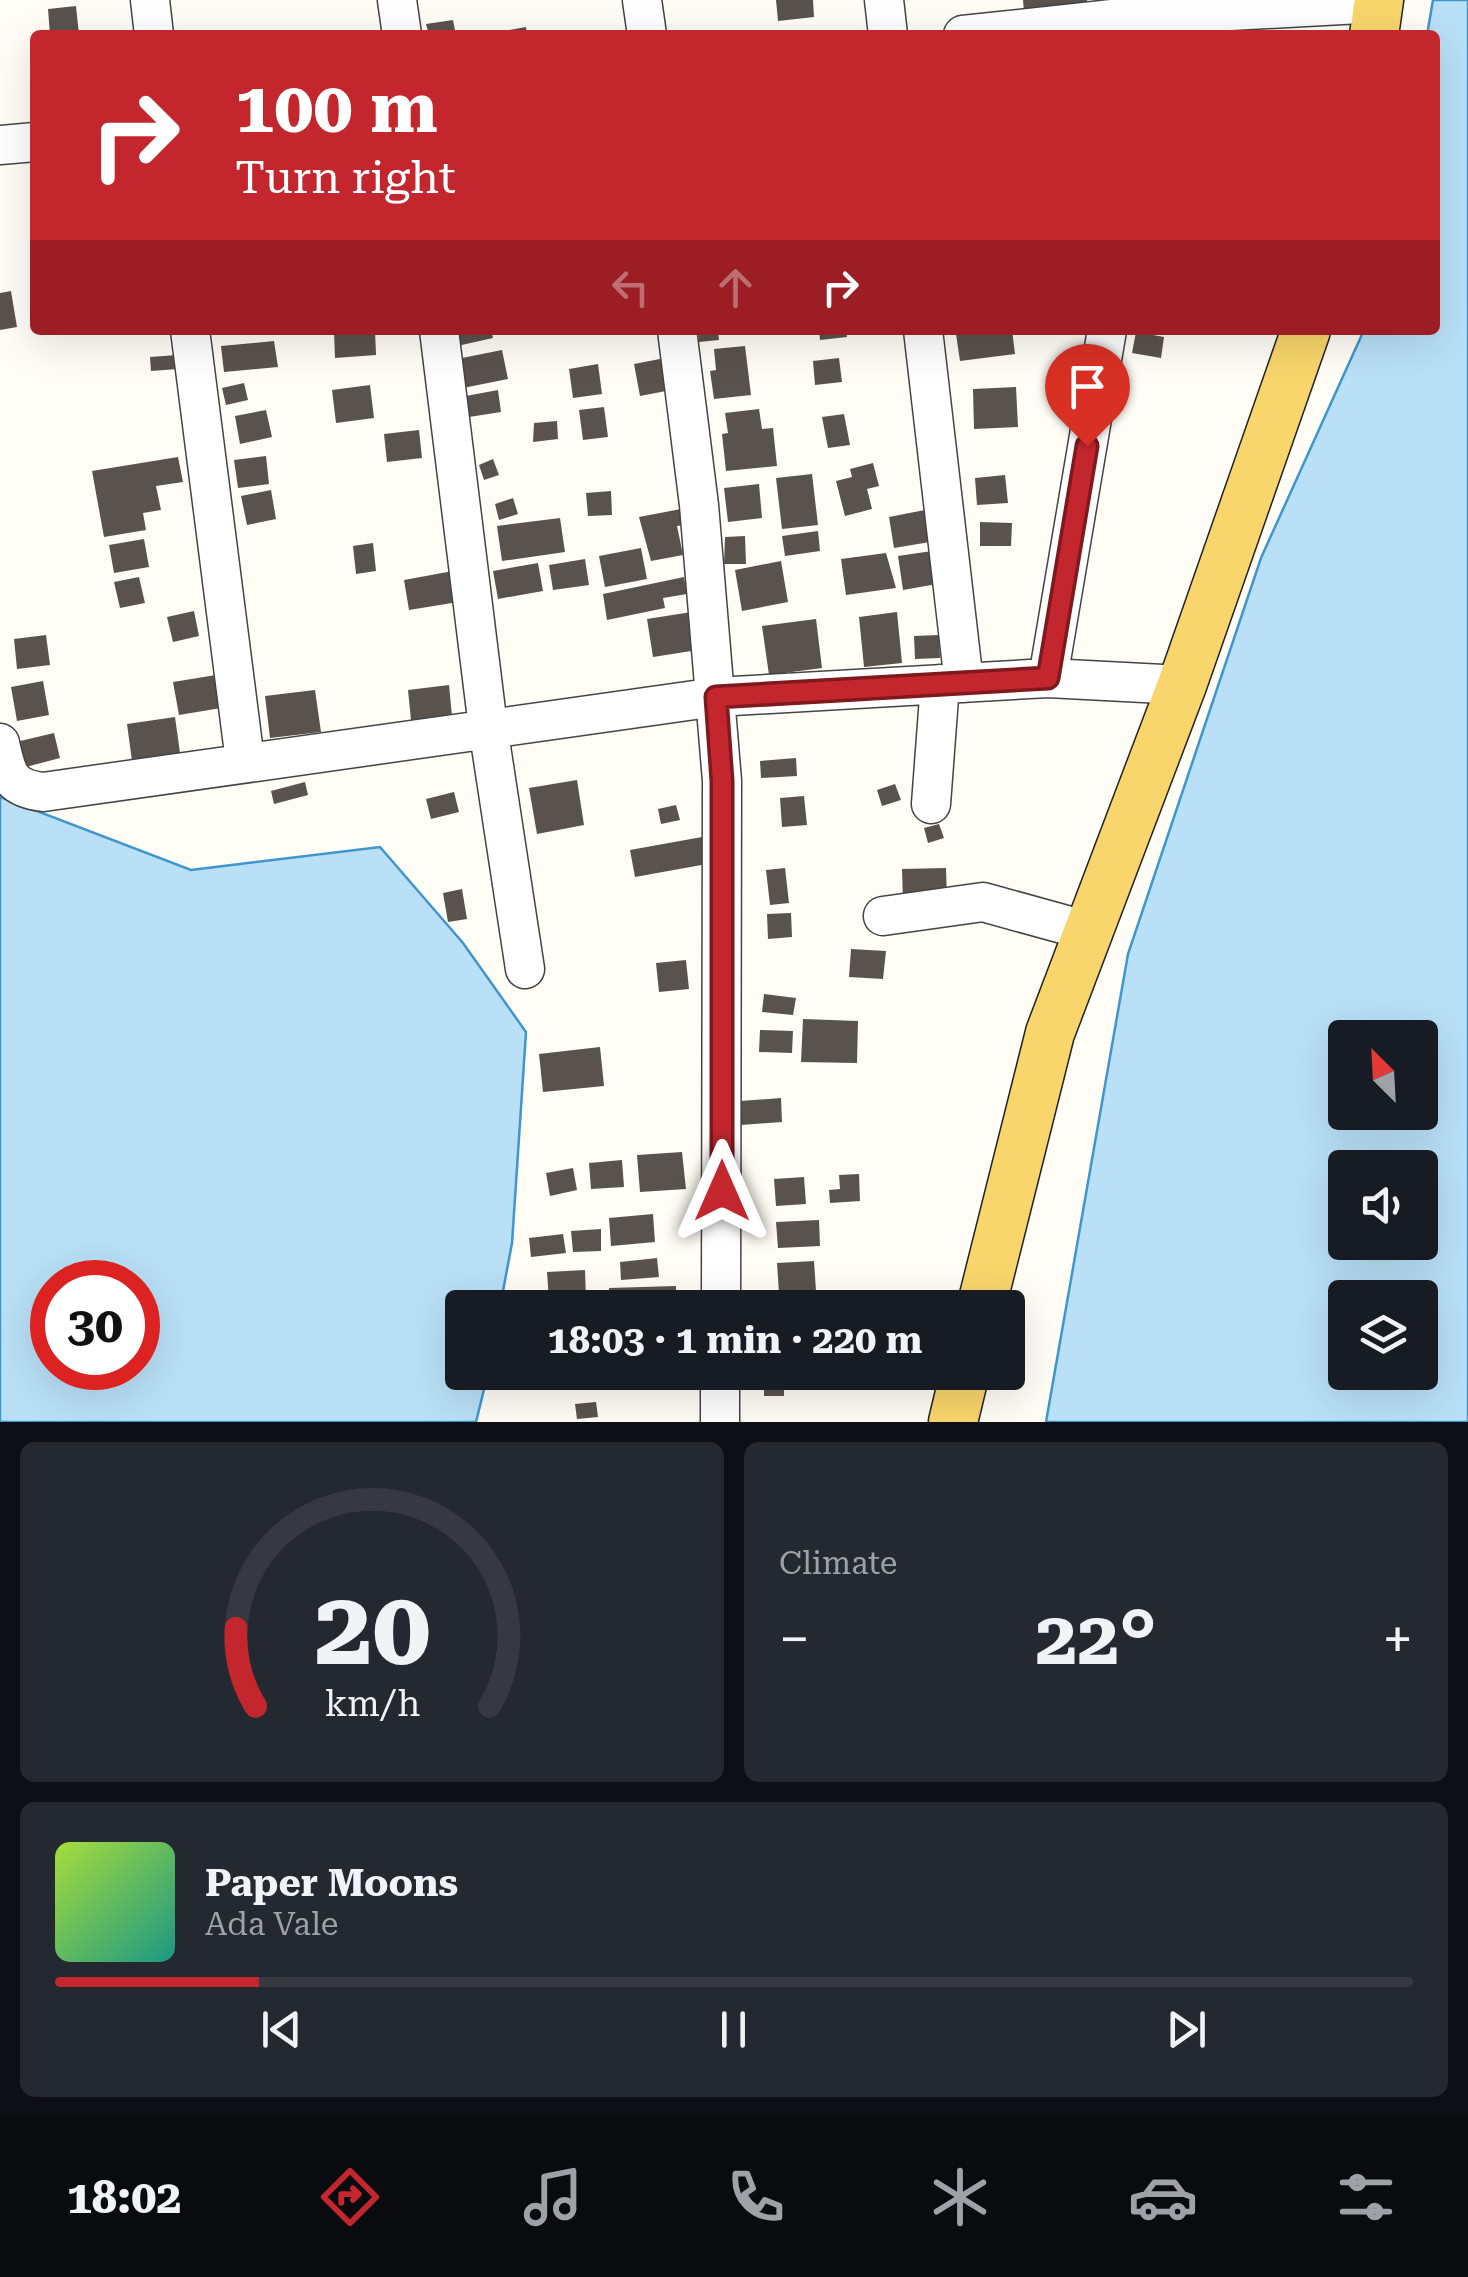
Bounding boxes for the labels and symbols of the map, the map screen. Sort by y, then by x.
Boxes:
pin [1045,344,1130,447]
north arrow [1328,1020,1438,1130]
position arrow [670,1139,774,1243]
speed limit sign: 30 [30,1260,160,1390]

